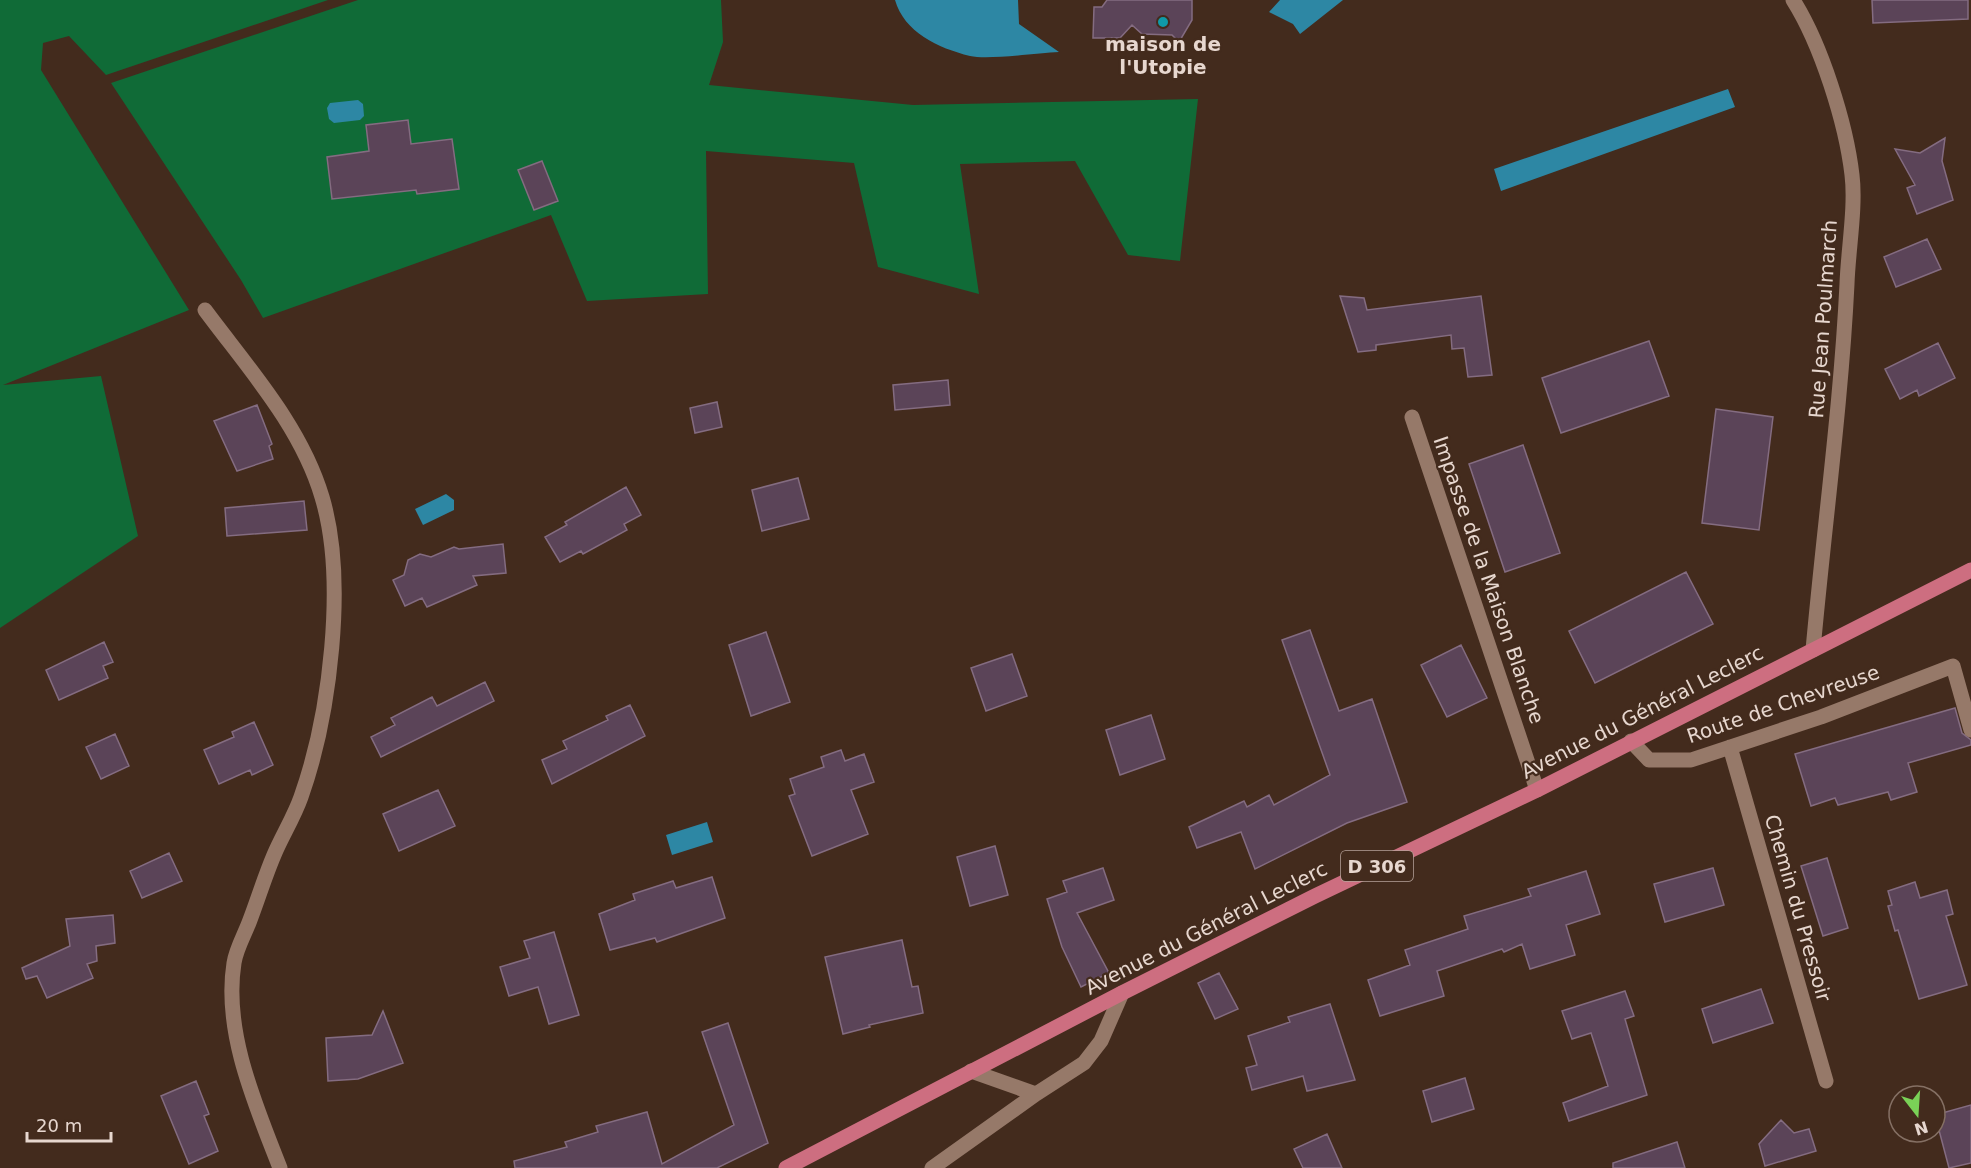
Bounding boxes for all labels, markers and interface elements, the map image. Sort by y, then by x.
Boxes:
marker: maison de l'Utopie [1156,15,1170,29]
place label: maison de l'Utopie [1105,32,1221,79]
street label: Rue Jean Poulmarch [1804,219,1842,419]
street label: Impasse de la Maison Blanche [1428,433,1550,727]
street label: Avenue du Général Leclerc [1517,640,1767,784]
street label: Route de Chevreuse [1684,660,1882,748]
street label: Chemin du Pressoir [1760,812,1836,1005]
road number: D 306 [1341,851,1413,881]
street label: Avenue du Général Leclerc [1081,856,1331,1000]
north arrow [1887,1084,1947,1144]
scale bar [27,1105,111,1143]
text: 20 m [36,1115,82,1136]
text: N [1912,1117,1930,1139]

